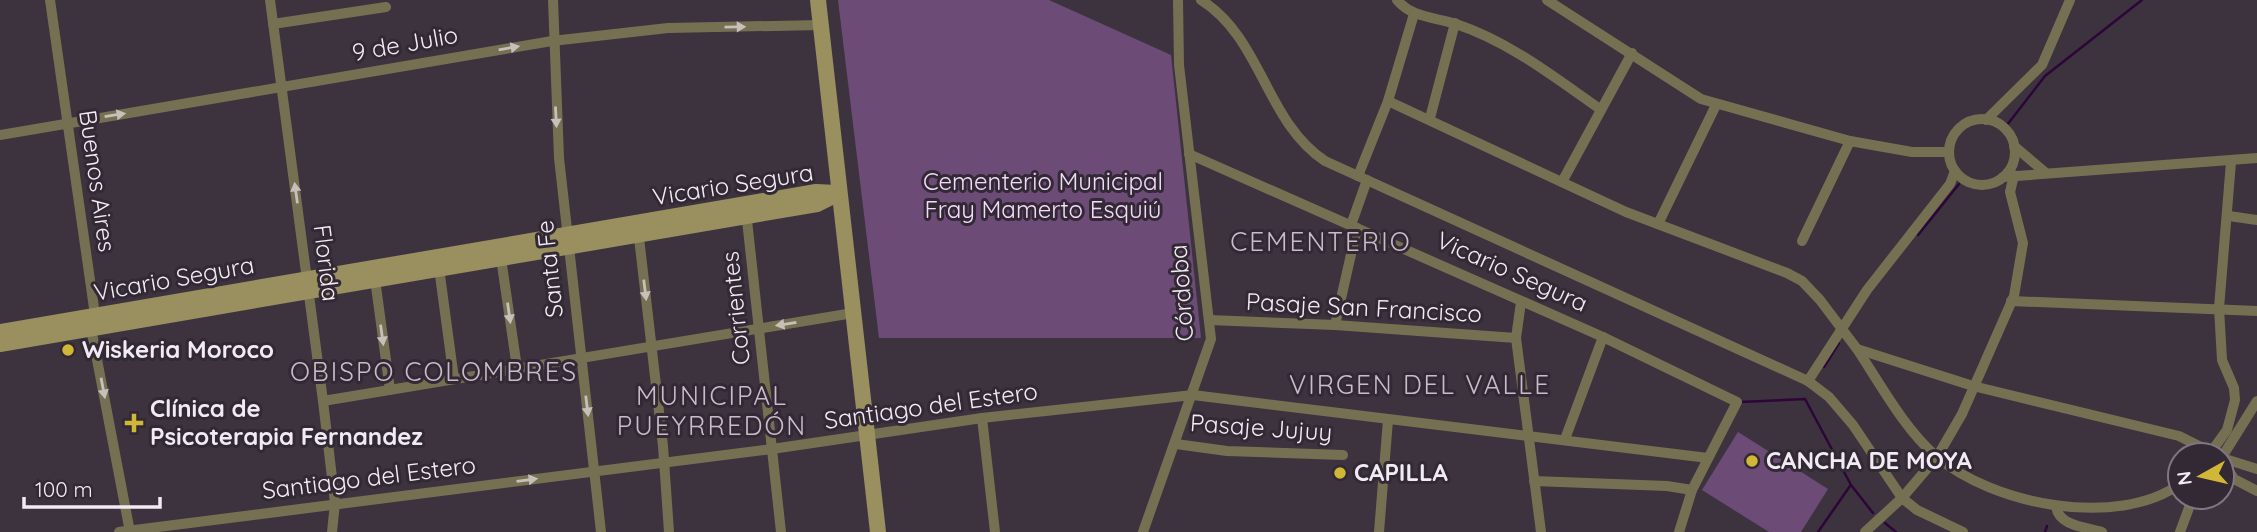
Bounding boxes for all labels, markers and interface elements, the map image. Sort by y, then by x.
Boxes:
street label: 9 de Julio [349,19,460,67]
one-way arrow [724,21,746,33]
one-way arrow [498,42,520,53]
one-way arrow [551,106,562,128]
street label: Buenos Aires [73,108,123,254]
one-way arrow [105,109,127,120]
street label: Vicario Segura [650,156,815,212]
park label: Cementerio Municipal Fray Mamerto Esquiú [923,166,1163,224]
one-way arrow [291,182,302,204]
street label: Santa Fe [529,219,569,319]
street label: Florida [307,223,347,303]
street label: Vicario Segura [1432,224,1593,318]
district label: CEMENTERIO [1230,225,1412,258]
street label: Córdoba [1163,244,1199,343]
street label: Vicario Segura [91,249,256,307]
street label: Corrientes [714,250,756,366]
one-way arrow [640,280,651,302]
street label: Pasaje San Francisco [1245,286,1483,328]
one-way arrow [504,302,515,324]
one-way arrow [774,319,796,330]
one-way arrow [377,324,388,346]
place label: Wiskeria Moroco [82,334,274,364]
marker: Wiskeria Moroco [60,342,76,358]
district label: OBISPO COLOMBRES [290,355,578,388]
district label: VIRGEN DEL VALLE [1289,368,1551,401]
street label: Santiago del Estero [822,375,1039,435]
one-way arrow [98,377,109,399]
district label: MUNICIPAL PUEYRREDÓN [617,379,807,442]
place label: Clínica de Psicoterapia Fernandez [150,393,423,451]
one-way arrow [581,395,592,417]
street label: Pasaje Jujuy [1189,407,1333,447]
marker: Clínica de Psicoterapia Fernandez [124,413,144,433]
north arrow [2166,441,2236,511]
place label: CANCHA DE MOYA [1766,445,1973,475]
street label: Santiago del Estero [260,449,477,505]
marker: CANCHA DE MOYA [1744,453,1760,469]
place label: CAPILLA [1354,457,1448,487]
marker: CAPILLA [1332,465,1348,481]
scale bar [24,466,161,510]
text: N [2171,470,2197,487]
one-way arrow [516,474,538,485]
text: 100 m [35,476,93,502]

